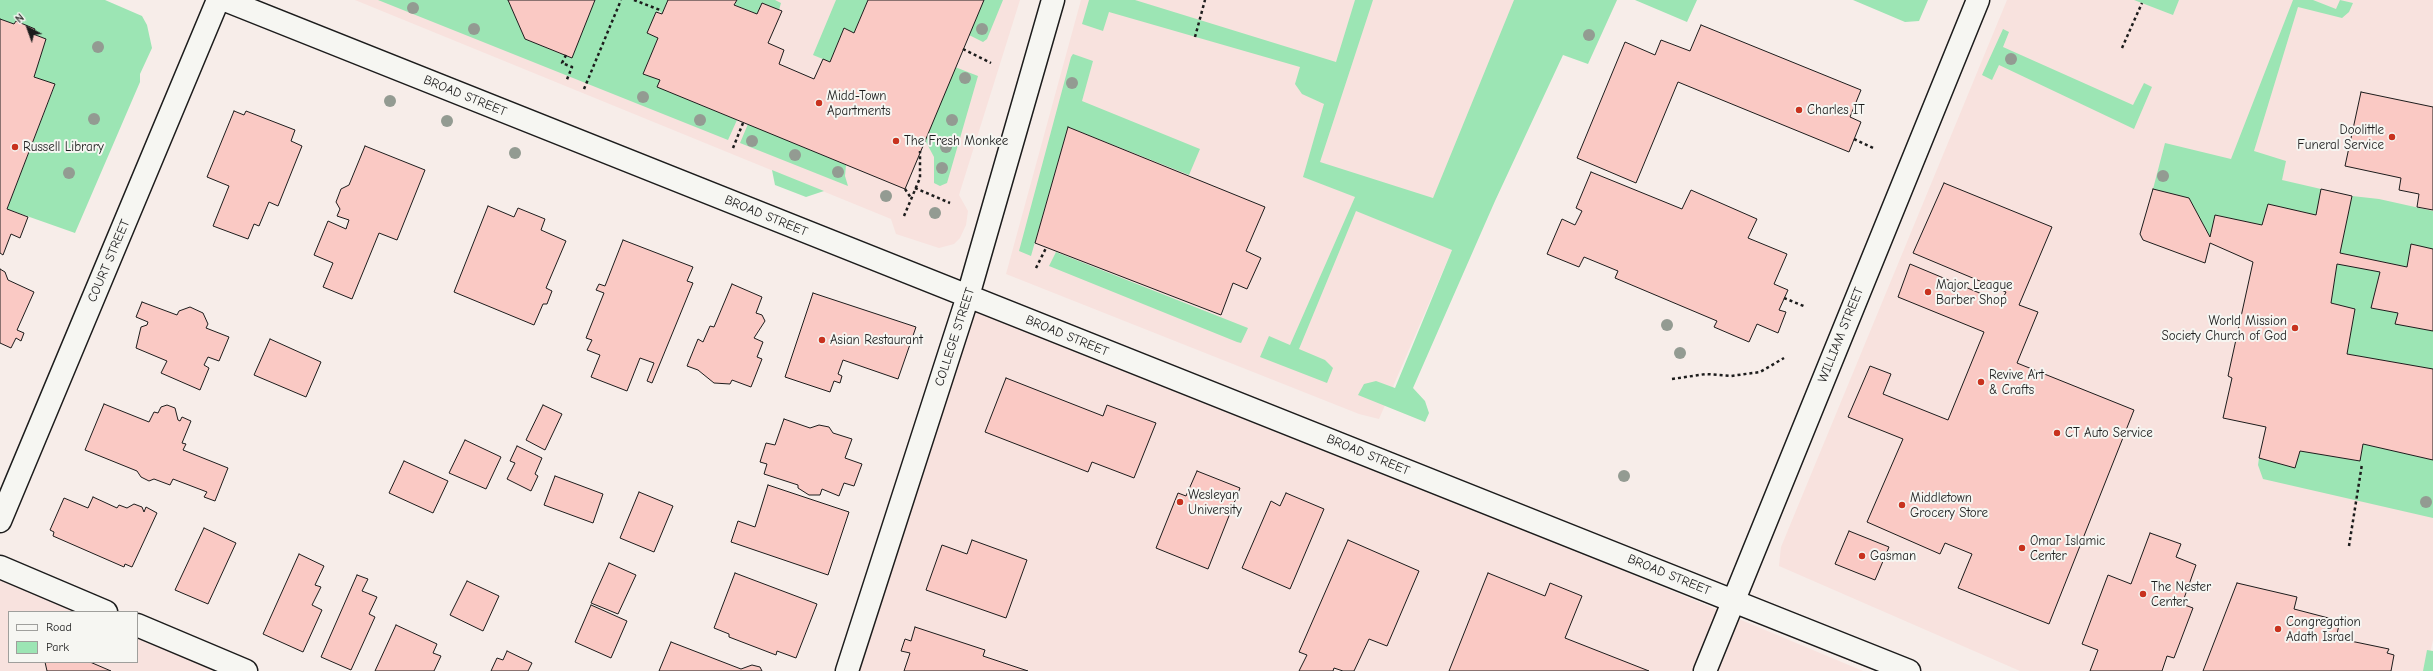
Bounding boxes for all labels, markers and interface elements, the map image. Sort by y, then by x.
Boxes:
north arrow [8,8,48,48]
text: N [13,11,27,26]
street label: BROAD STREET [421,72,509,120]
place label: Midd-Town Apartments [827,88,891,119]
marker: Midd-Town Apartments [814,98,824,108]
place label: Charles IT [1807,102,1865,118]
marker: Charles IT [1794,105,1804,115]
place label: Doolittle Funeral Service [2297,122,2384,153]
marker: Doolittle Funeral Service [2387,132,2397,142]
place label: The Fresh Monkee [904,133,1008,149]
marker: The Fresh Monkee [891,136,901,146]
place label: Russell Library [23,139,104,155]
marker: Russell Library [10,142,20,152]
street label: BROAD STREET [722,192,810,240]
street label: COURT STREET [85,217,133,305]
place label: Major League Barber Shop [1936,277,2013,308]
street label: WILLIAM STREET [1815,285,1867,385]
street label: COLLEGE STREET [932,286,978,388]
marker: Major League Barber Shop [1923,287,1933,297]
street label: BROAD STREET [1023,312,1111,360]
place label: World Mission Society Church of God [2162,313,2287,344]
marker: World Mission Society Church of God [2290,323,2300,333]
place label: Asian Restaurant [830,332,923,348]
marker: Asian Restaurant [817,335,827,345]
place label: Revive Art & Crafts [1989,367,2044,398]
marker: Revive Art & Crafts [1976,377,1986,387]
place label: CT Auto Service [2065,425,2153,441]
marker: CT Auto Service [2052,428,2062,438]
street label: BROAD STREET [1324,431,1412,479]
place label: Wesleyan University [1188,487,1242,518]
place label: Middletown Grocery Store [1910,490,1988,521]
marker: Wesleyan University [1175,497,1185,507]
marker: Middletown Grocery Store [1897,500,1907,510]
place label: Omar Islamic Center [2030,533,2105,564]
marker: Omar Islamic Center [2017,543,2027,553]
place label: Gasman [1870,548,1916,564]
street label: BROAD STREET [1625,551,1713,599]
marker: Gasman [1857,551,1867,561]
place label: The Nester Center [2151,579,2211,610]
marker: The Nester Center [2138,589,2148,599]
legend [8,611,138,663]
place label: Congregation Adath Israel [2286,614,2361,645]
text: Road [46,620,72,634]
marker: Congregation Adath Israel [2273,624,2283,634]
text: Park [46,640,69,654]

